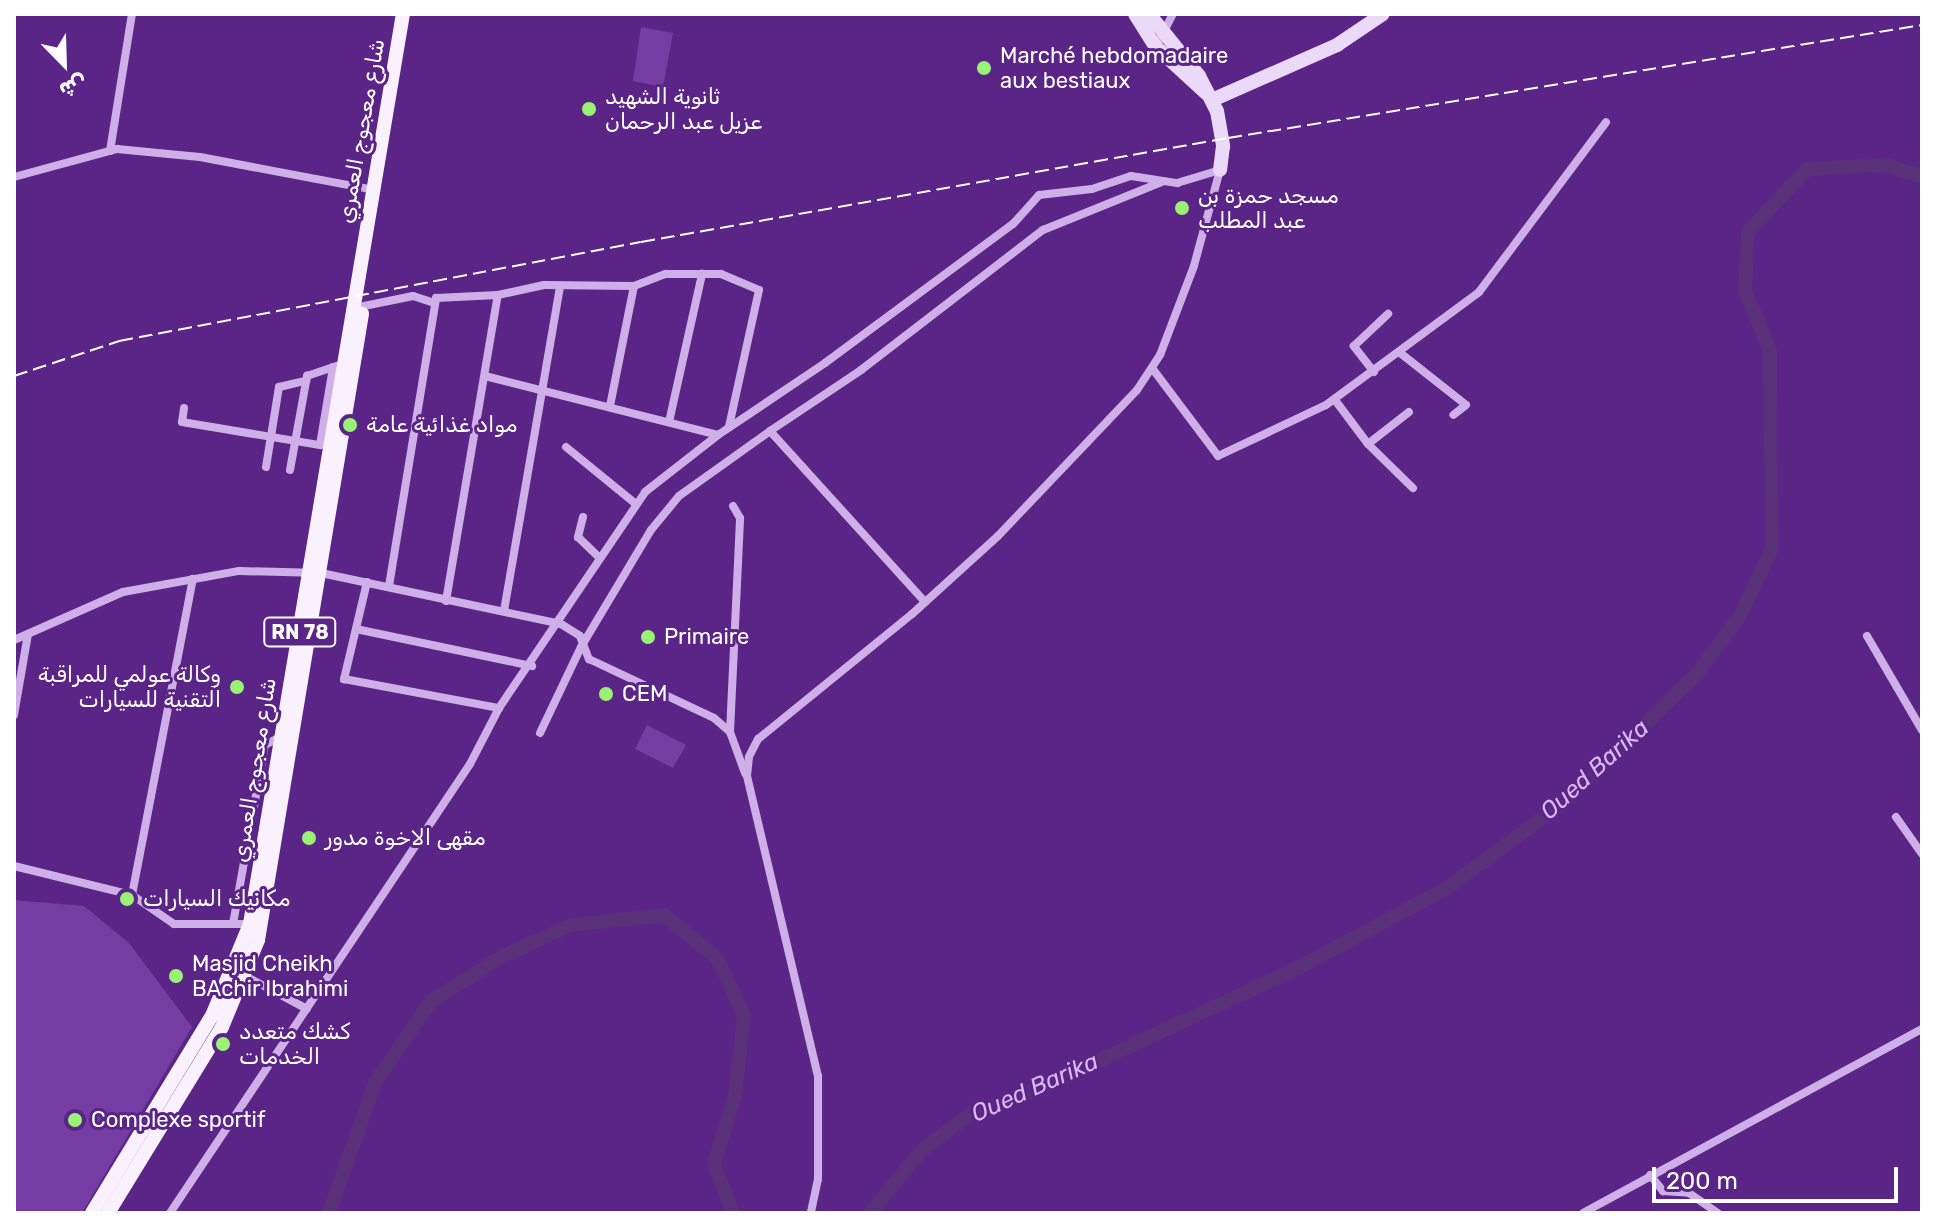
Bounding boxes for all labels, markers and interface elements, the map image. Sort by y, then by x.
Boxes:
north arrow [24,24,104,104]
street label: شارع معجوج العمري [332,37,390,225]
place label: Marché hebdomadaire aux bestiaux [1000,42,1228,94]
marker: Marché hebdomadaire aux bestiaux [975,59,993,77]
text: ش [55,69,92,104]
place label: ثانوية الشهيد عزيل عبد الرحمان [605,83,762,134]
marker: ثانوية الشهيد عزيل عبد الرحمان [580,100,598,118]
place label: مسجد حمزة بن عبد المطلب [1198,182,1339,234]
marker: مسجد حمزة بن عبد المطلب [1173,199,1191,217]
place label: مواد غذائية عامة [366,412,518,438]
marker: مواد غذائية عامة [341,416,359,434]
road number: RN 78 [262,616,338,648]
place label: Primaire [664,624,749,650]
marker: Primaire [639,628,657,646]
place label: وكالة عولمي للمراقبة التقنية للسيارات [38,661,221,712]
street label: شارع معجوج العمري [226,676,282,864]
marker: وكالة عولمي للمراقبة التقنية للسيارات [228,678,246,696]
place label: CEM [622,681,667,707]
marker: CEM [597,685,615,703]
water label: Oued Barika [1535,714,1655,826]
place label: مقهى الاخوة مدور [325,825,486,851]
marker: مقهى الاخوة مدور [300,829,318,847]
place label: مكانيك السيارات [143,886,291,912]
marker: مكانيك السيارات [118,890,136,908]
place label: Masjid Cheikh BAchir Ibrahimi [192,950,349,1002]
marker: Masjid Cheikh BAchir Ibrahimi [167,967,185,985]
place label: كشك متعدد الخدمات [239,1018,351,1070]
marker: كشك متعدد الخدمات [214,1035,232,1053]
water label: Oued Barika [967,1047,1103,1129]
place label: Complexe sportif [91,1107,265,1133]
marker: Complexe sportif [66,1111,84,1129]
scale bar [1656,1151,1902,1201]
text: 200 m [1666,1167,1738,1195]

